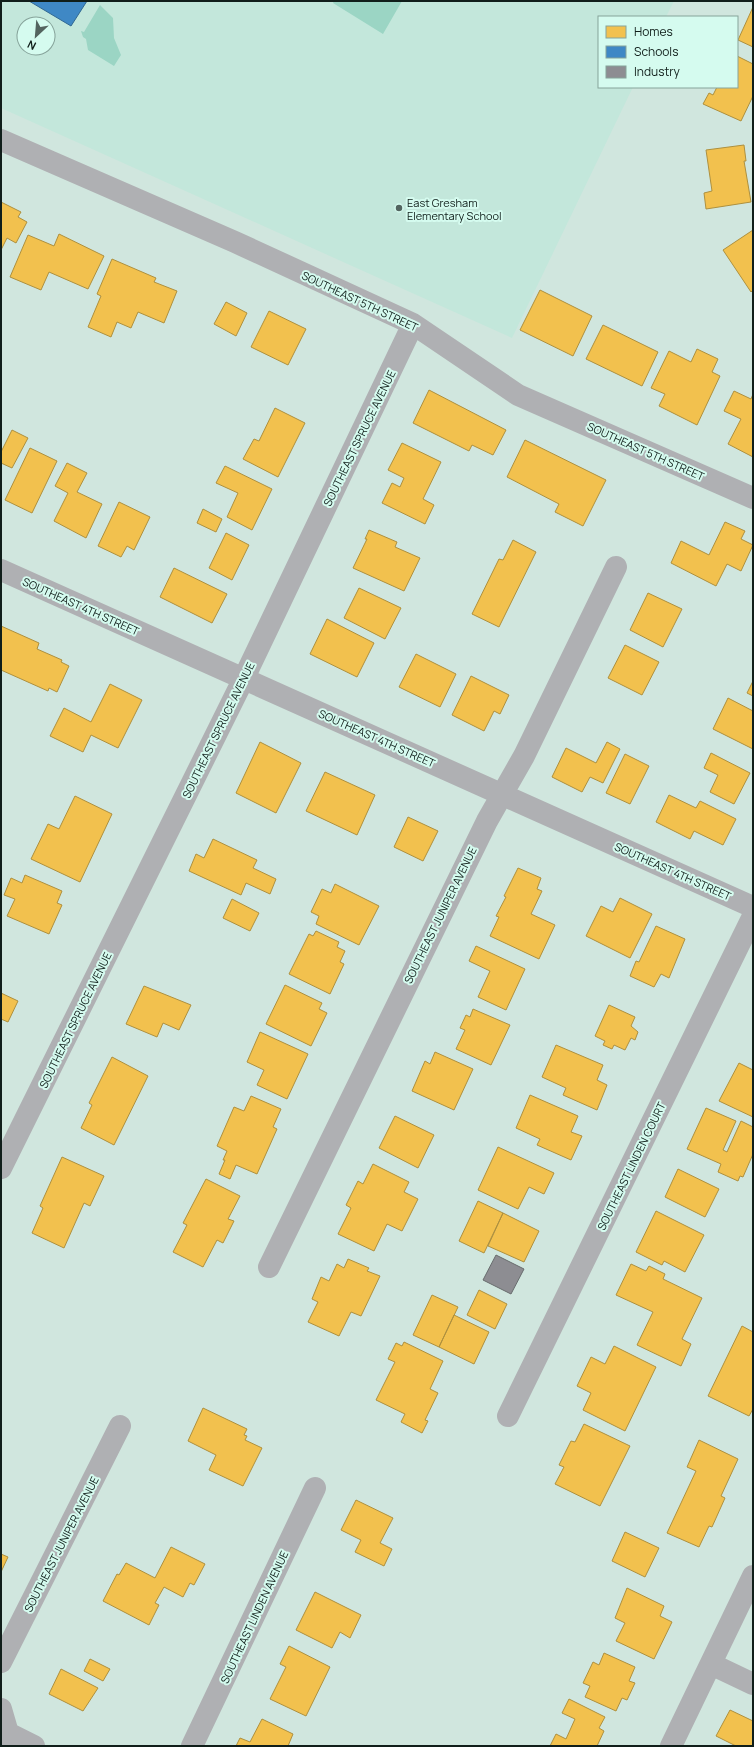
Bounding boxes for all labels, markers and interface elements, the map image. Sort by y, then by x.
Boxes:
north arrow [16,16,56,56]
legend [598,16,738,88]
text: Homes [634,23,673,40]
text: N [24,37,38,54]
text: Schools [634,43,678,60]
text: Industry [634,63,680,80]
place label: East Gresham Elementary School [407,195,502,223]
marker: East Gresham Elementary School [394,203,404,213]
street label: SOUTHEAST 5TH STREET [299,267,421,335]
street label: SOUTHEAST SPRUCE AVENUE [319,367,399,509]
street label: SOUTHEAST 5TH STREET [585,418,707,484]
street label: SOUTHEAST 4TH STREET [20,573,142,639]
street label: SOUTHEAST SPRUCE AVENUE [178,659,258,801]
street label: SOUTHEAST 4TH STREET [316,705,438,771]
street label: SOUTHEAST 4TH STREET [612,838,734,904]
street label: SOUTHEAST JUNIPER AVENUE [400,844,480,986]
street label: SOUTHEAST SPRUCE AVENUE [35,949,115,1091]
street label: SOUTHEAST LINDEN COURT [593,1099,669,1233]
street label: SOUTHEAST JUNIPER AVENUE [20,1474,102,1614]
street label: SOUTHEAST LINDEN AVENUE [217,1548,291,1686]

